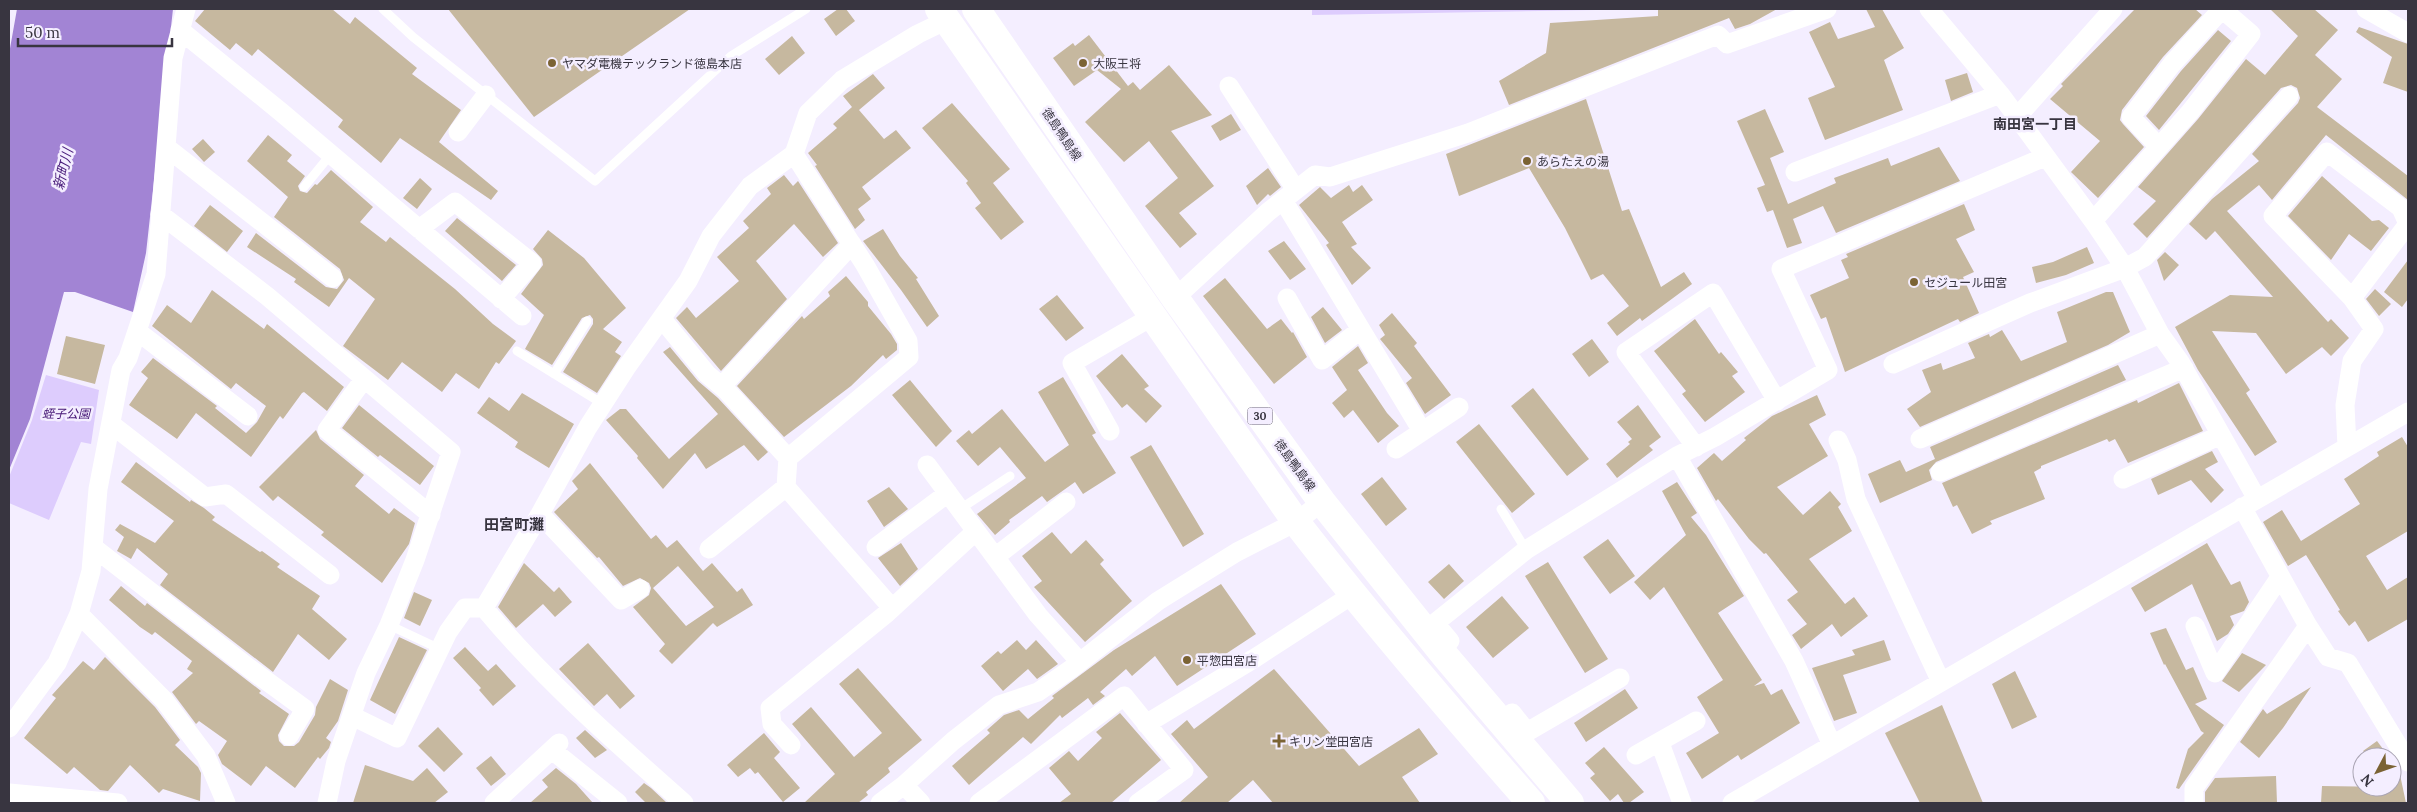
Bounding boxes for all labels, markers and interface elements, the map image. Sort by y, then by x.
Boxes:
scale bar [18,15,171,47]
text: 50 m [25,23,60,42]
place label: ヤマダ電機テックランド徳島本店 [562,56,742,71]
place label: 大阪王将 [1093,56,1141,71]
marker: ヤマダ電機テックランド徳島本店 [546,57,558,69]
marker: 大阪王将 [1077,57,1089,69]
street label: 徳島鴨島線 [1039,105,1085,163]
district label: 南田宮一丁目 [1993,115,2077,133]
water label: 新町川 [49,145,77,192]
place label: あらたえの湯 [1537,154,1609,169]
marker: あらたえの湯 [1521,155,1533,167]
place label: セジュール田宮 [1924,275,2007,290]
marker: セジュール田宮 [1908,276,1920,288]
park label: 蛭子公園 [42,406,92,421]
road number: 30 [1248,408,1272,424]
street label: 徳島鴨島線 [1271,436,1319,494]
district label: 田宮町灘 [484,515,544,534]
place label: 平惣田宮店 [1197,653,1257,668]
marker: 平惣田宮店 [1181,654,1193,666]
place label: キリン堂田宮店 [1289,734,1373,749]
marker: キリン堂田宮店 [1273,735,1285,747]
north arrow [2352,747,2402,797]
text: N [2357,770,2378,791]

